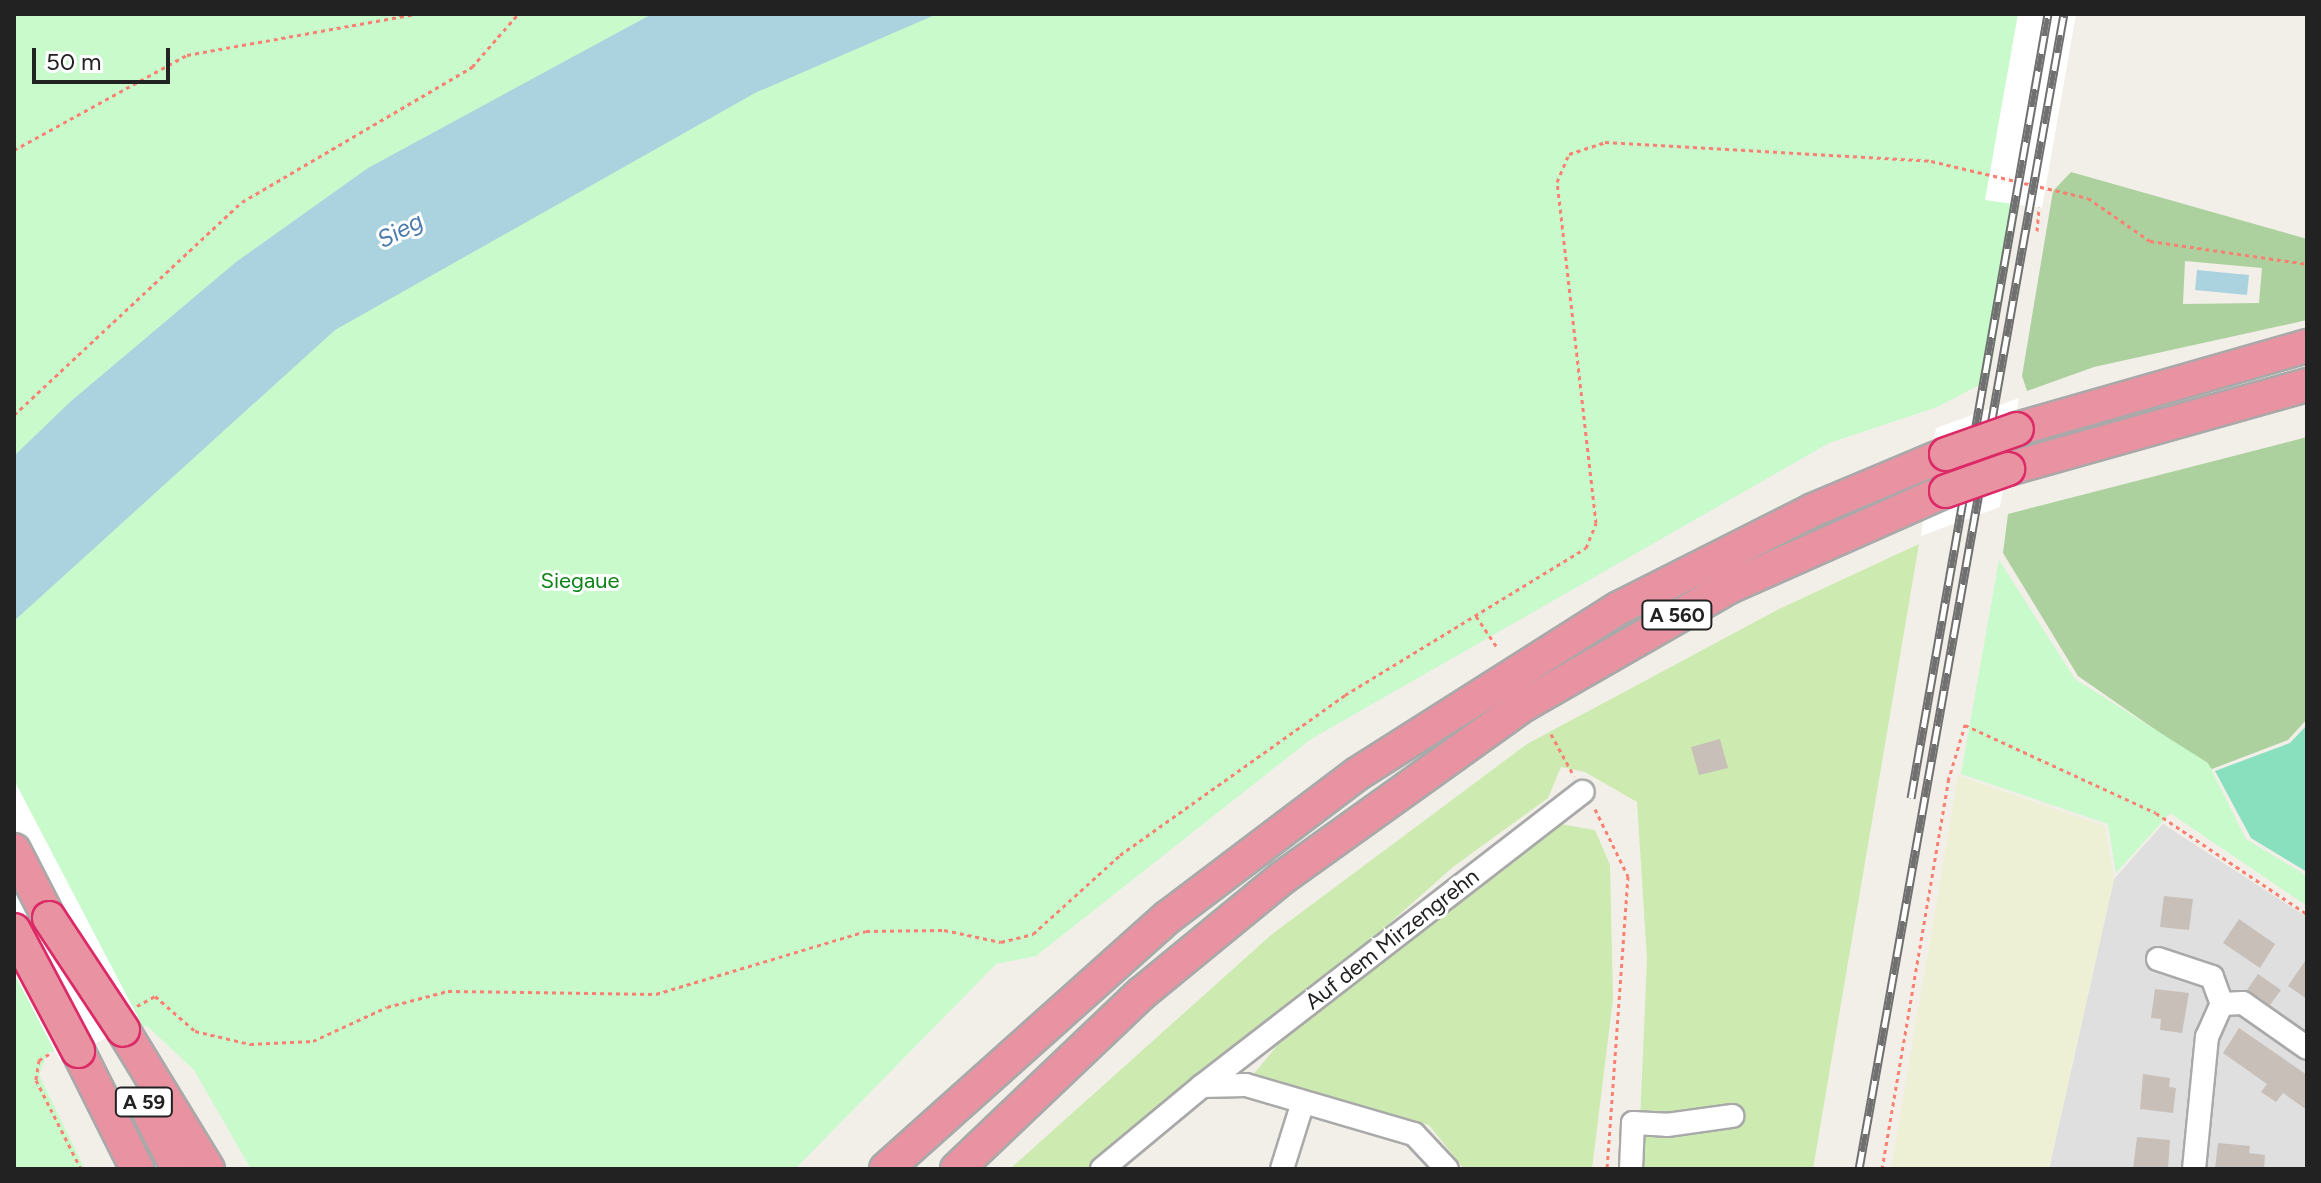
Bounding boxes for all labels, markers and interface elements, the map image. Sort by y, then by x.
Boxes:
scale bar [36,32,174,82]
text: 50 m [46,47,102,76]
water label: Sieg [372,206,428,254]
park label: Siegaue [540,568,620,594]
road number: A 560 [1641,599,1713,631]
street label: Auf dem Mirzengrehn [1300,863,1484,1015]
road number: A 59 [114,1086,174,1118]

